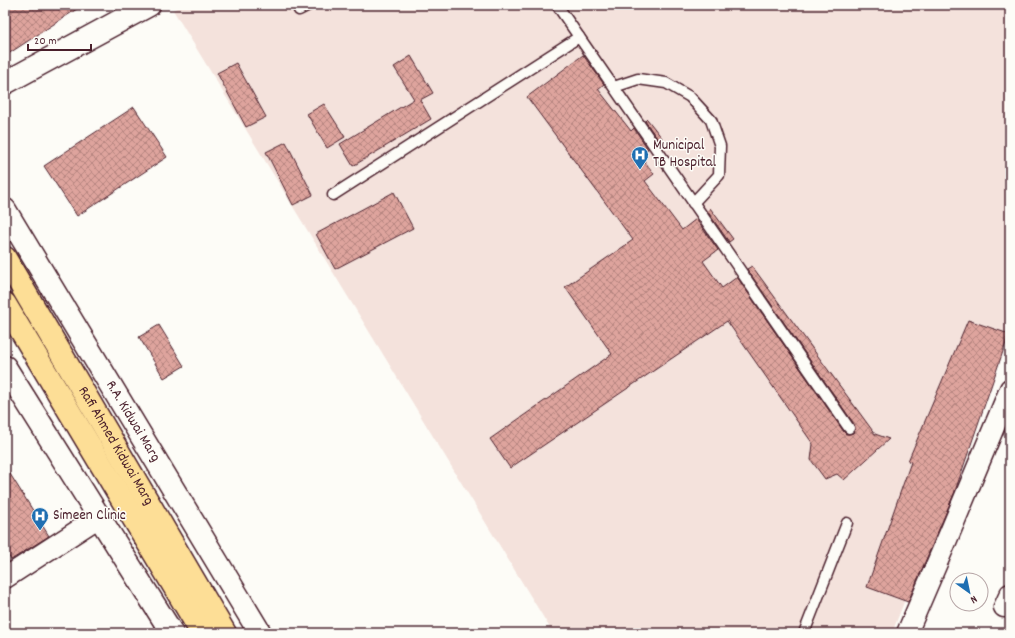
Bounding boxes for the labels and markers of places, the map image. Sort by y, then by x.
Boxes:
place label: Municipal TB Hospital [653,135,716,174]
hospital icon: Municipal TB Hospital [630,145,650,170]
place label: Simeen Clinic [53,505,126,527]
hospital icon: Simeen Clinic [30,506,50,531]

